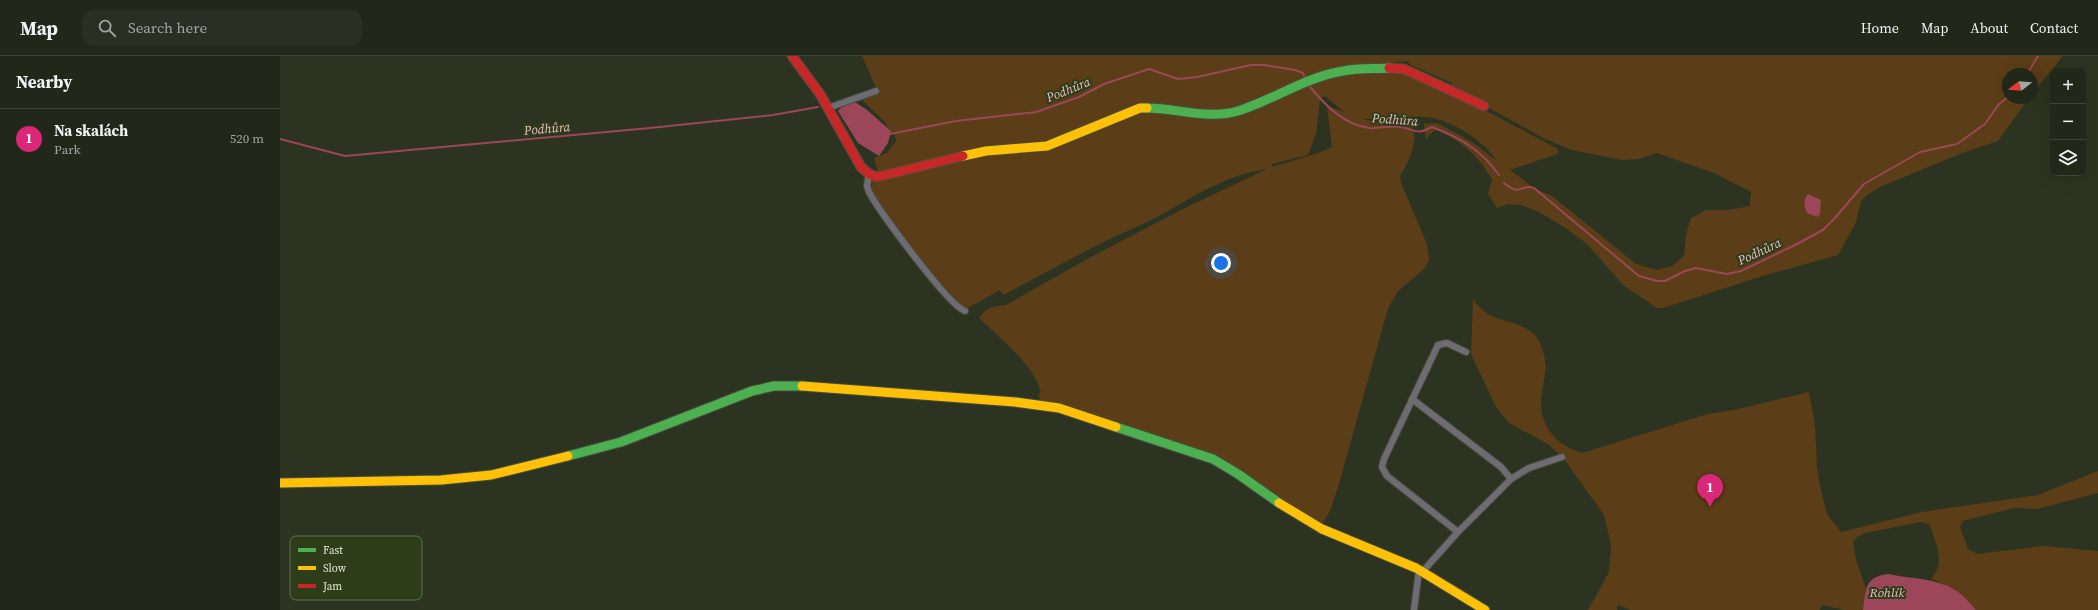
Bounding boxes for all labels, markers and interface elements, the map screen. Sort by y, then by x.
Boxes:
search box [82,10,362,46]
text: Map [20,15,58,41]
icon: search [96,17,118,39]
text: Search here [128,17,207,38]
text: Home [1861,18,1899,38]
text: Map [1921,18,1948,38]
text: About [1970,18,2008,38]
text: Contact [2030,18,2078,38]
north arrow [2002,68,2038,104]
map controls [2050,68,2086,176]
button: + [2050,68,2086,104]
text: Nearby [16,70,72,94]
water label: Podhůra [1043,73,1093,106]
button: − [2050,104,2086,140]
water label: Podhůra [1370,109,1419,130]
water label: Podhůra [522,118,571,139]
text: Na skalách [54,120,128,141]
text: 1 [25,130,33,147]
text: 520 m [230,130,264,147]
button: layers [2050,140,2086,176]
text: Park [54,141,81,158]
water label: Podhůra [1734,234,1784,269]
your location [1211,253,1231,273]
pin: 1 [1697,474,1723,507]
legend [290,536,422,600]
text: Fast [323,543,343,558]
text: Slow [323,561,347,576]
text: Jam [322,579,342,594]
water label: Rohlík [1868,584,1905,601]

